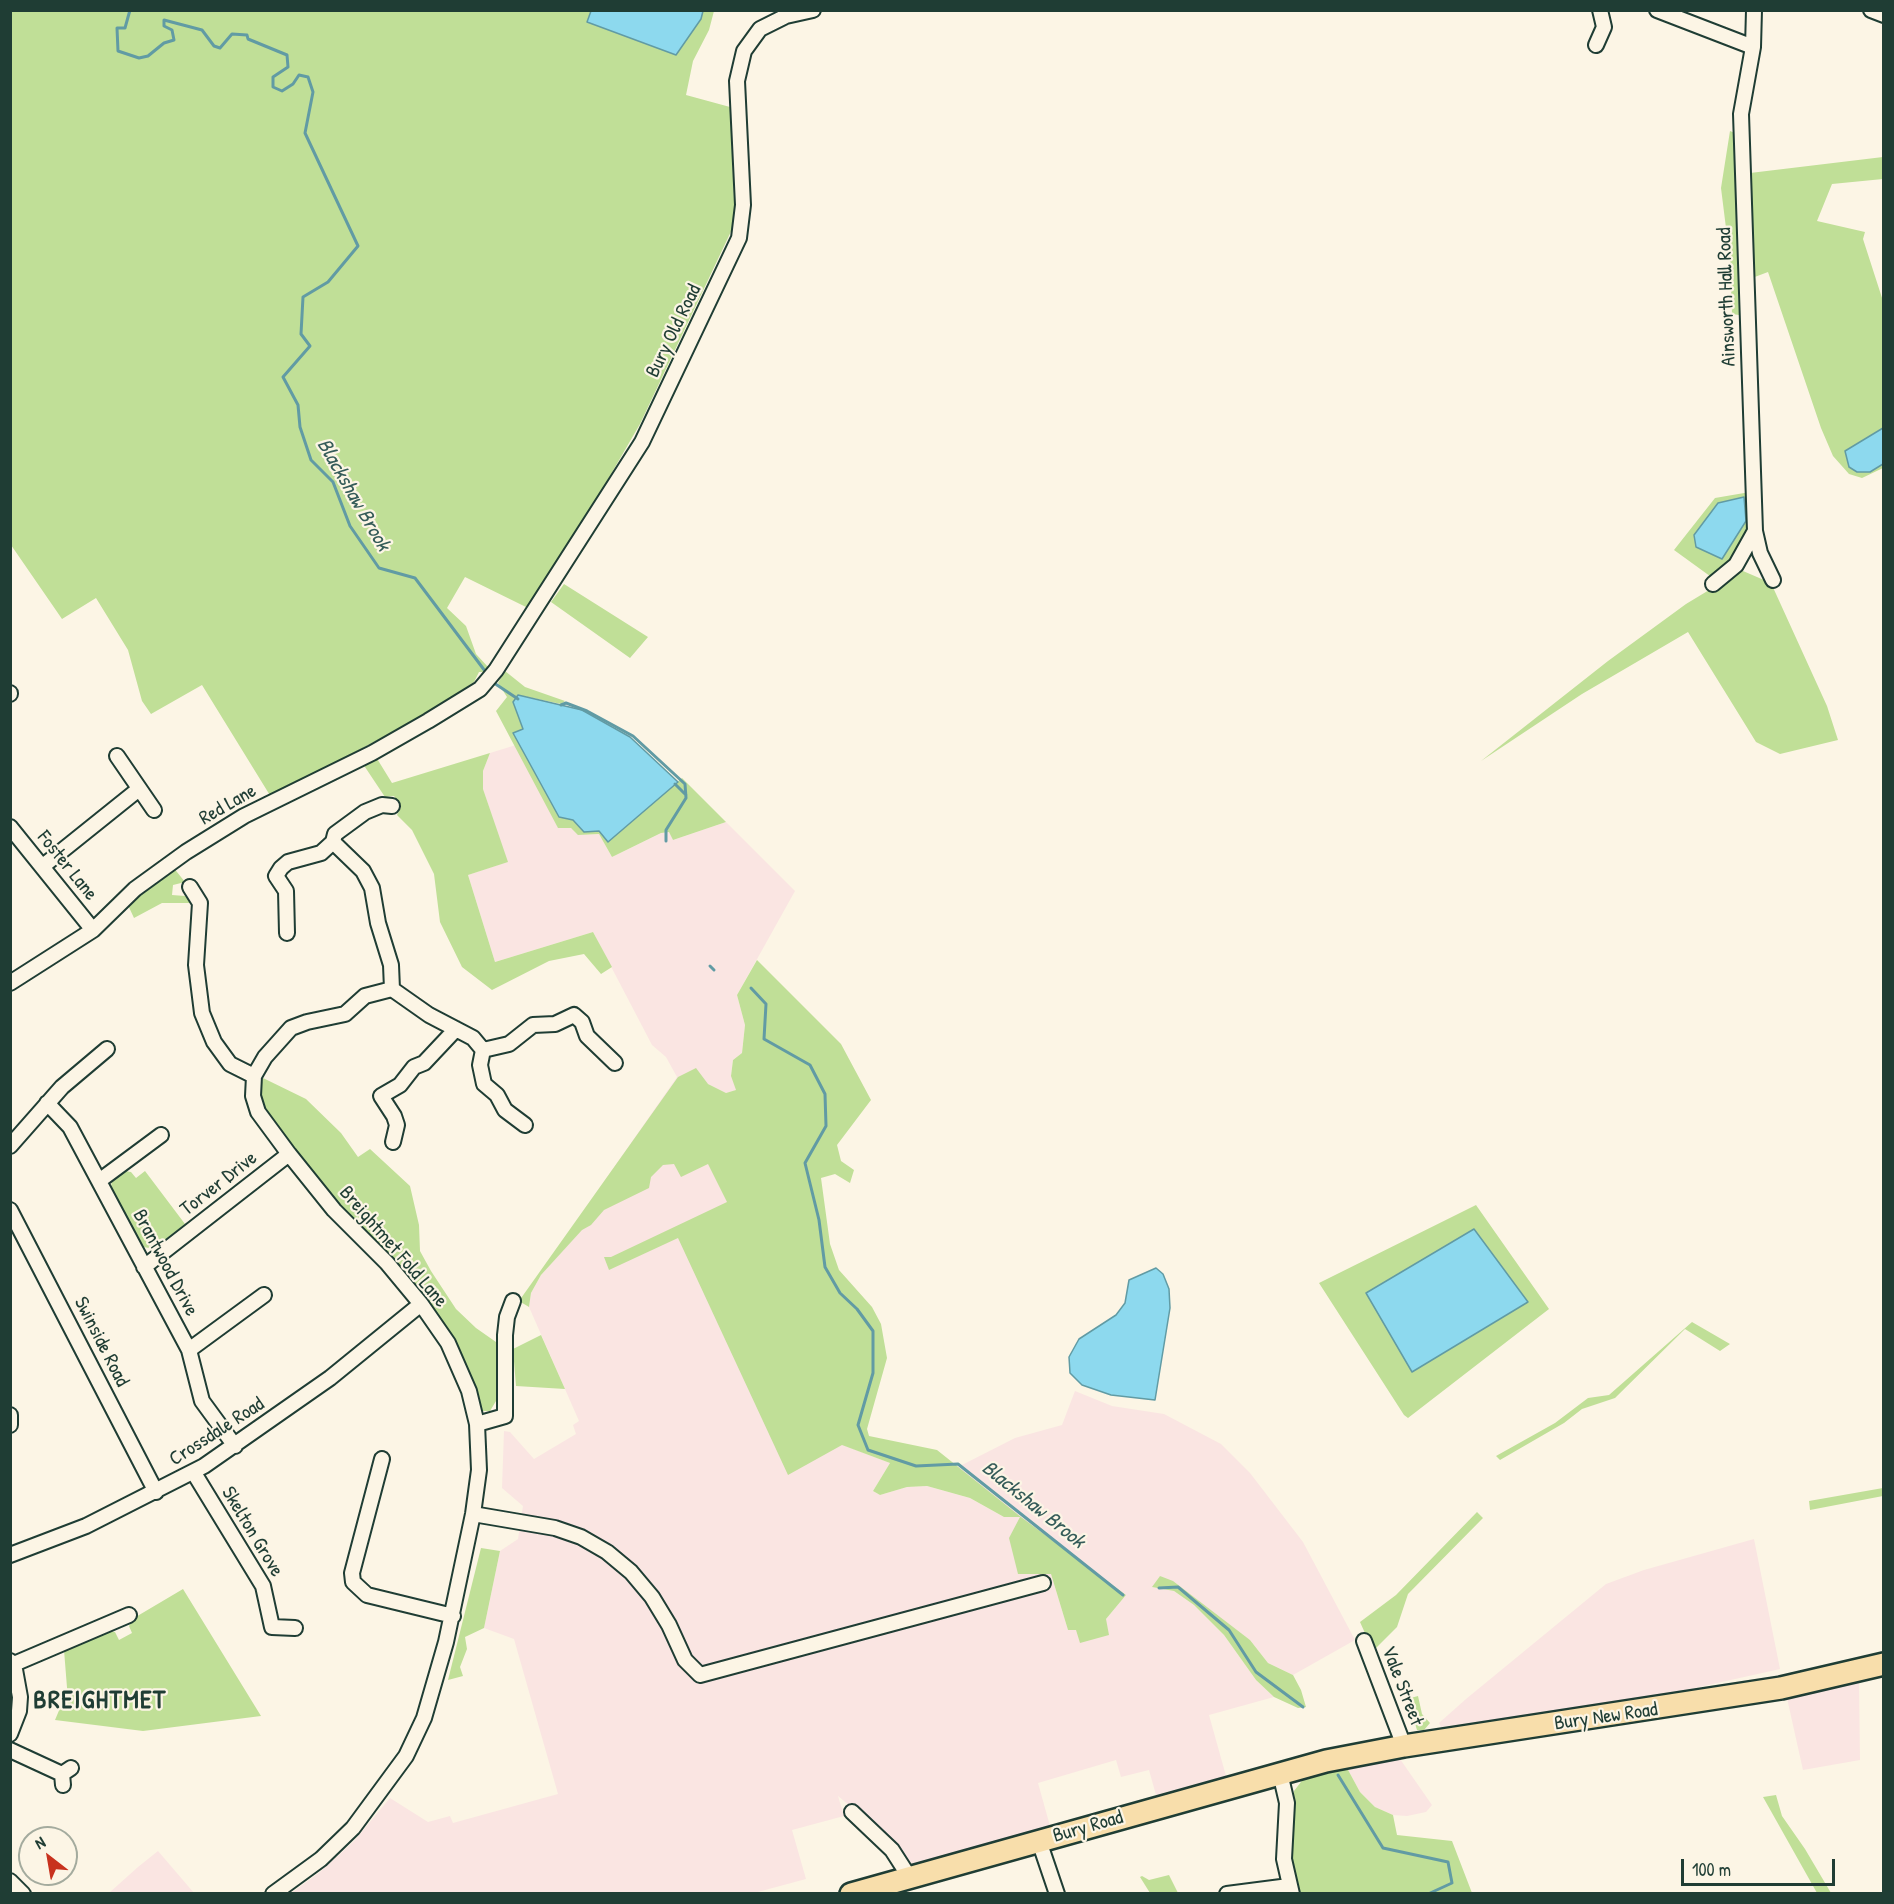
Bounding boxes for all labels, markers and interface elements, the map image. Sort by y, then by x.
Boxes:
street label: Ainsworth Hall Road [1713,227,1741,367]
street label: Bury Old Road [641,281,707,381]
water label: Blackshaw Brook [311,434,395,556]
street label: Red Lane [195,779,261,831]
street label: Foster Lane [32,826,102,906]
street label: Torver Drive [176,1147,262,1221]
street label: Breightmet Fold Lane [334,1181,452,1313]
street label: Brantwood Drive [127,1206,203,1320]
street label: Swinside Road [68,1293,134,1391]
street label: Crossdale Road [165,1392,269,1472]
water label: Blackshaw Brook [976,1456,1090,1554]
street label: Skelton Grove [216,1483,288,1581]
street label: Vale Street [1376,1643,1428,1729]
district label: BREIGHTMET [33,1685,167,1717]
street label: Bury New Road [1553,1698,1659,1736]
street label: Bury Road [1050,1806,1126,1848]
north arrow [18,1826,78,1886]
text: N [30,1831,49,1854]
scale bar [1684,1847,1838,1885]
text: 100 m [1692,1857,1731,1882]

